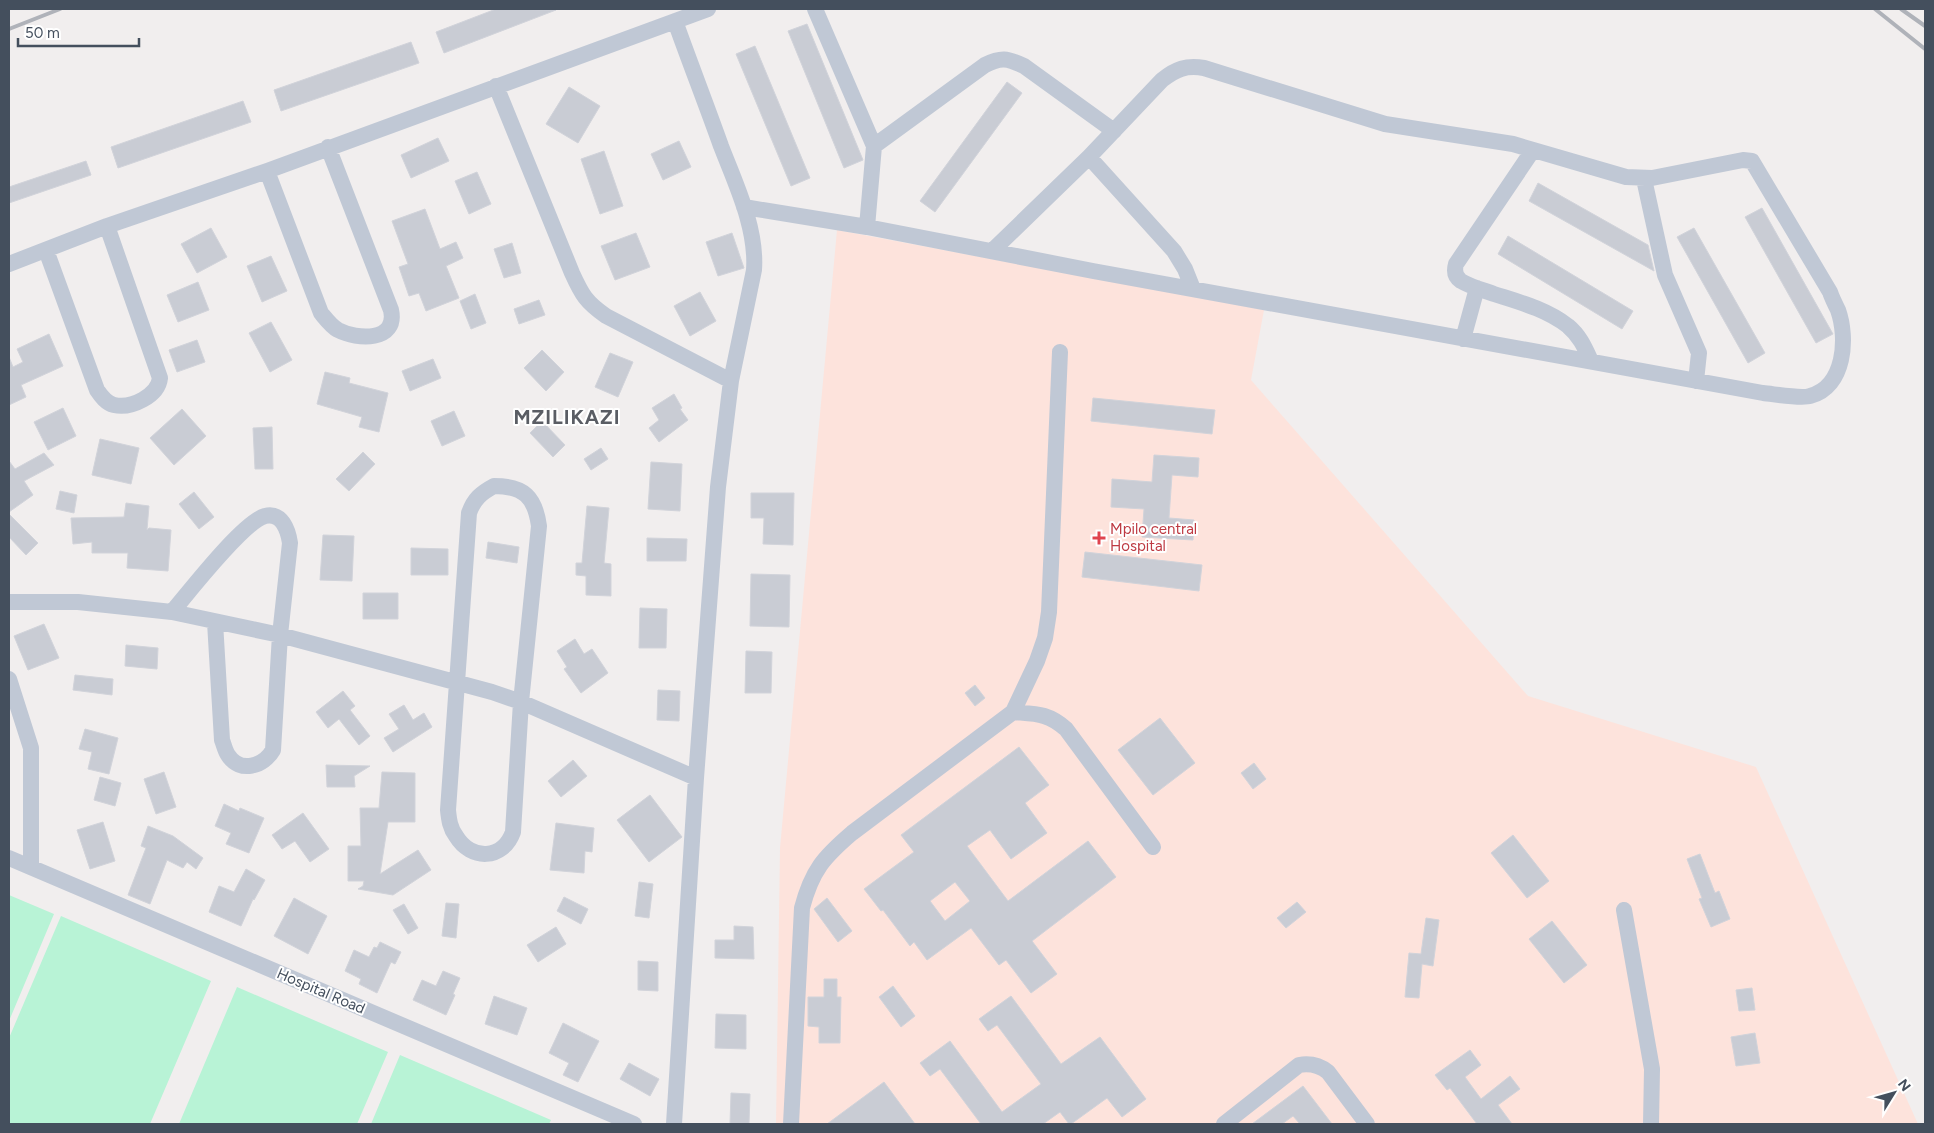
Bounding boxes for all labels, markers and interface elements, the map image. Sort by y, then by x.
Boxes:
scale bar [18,15,139,47]
text: 50 m [25,24,60,42]
district label: MZILIKAZI [513,405,621,429]
place label: Mpilo central Hospital [1110,520,1197,555]
marker: Mpilo central Hospital [1092,531,1106,545]
street label: Hospital Road [274,964,368,1018]
north arrow [1869,1068,1919,1118]
text: N [1894,1076,1914,1095]

